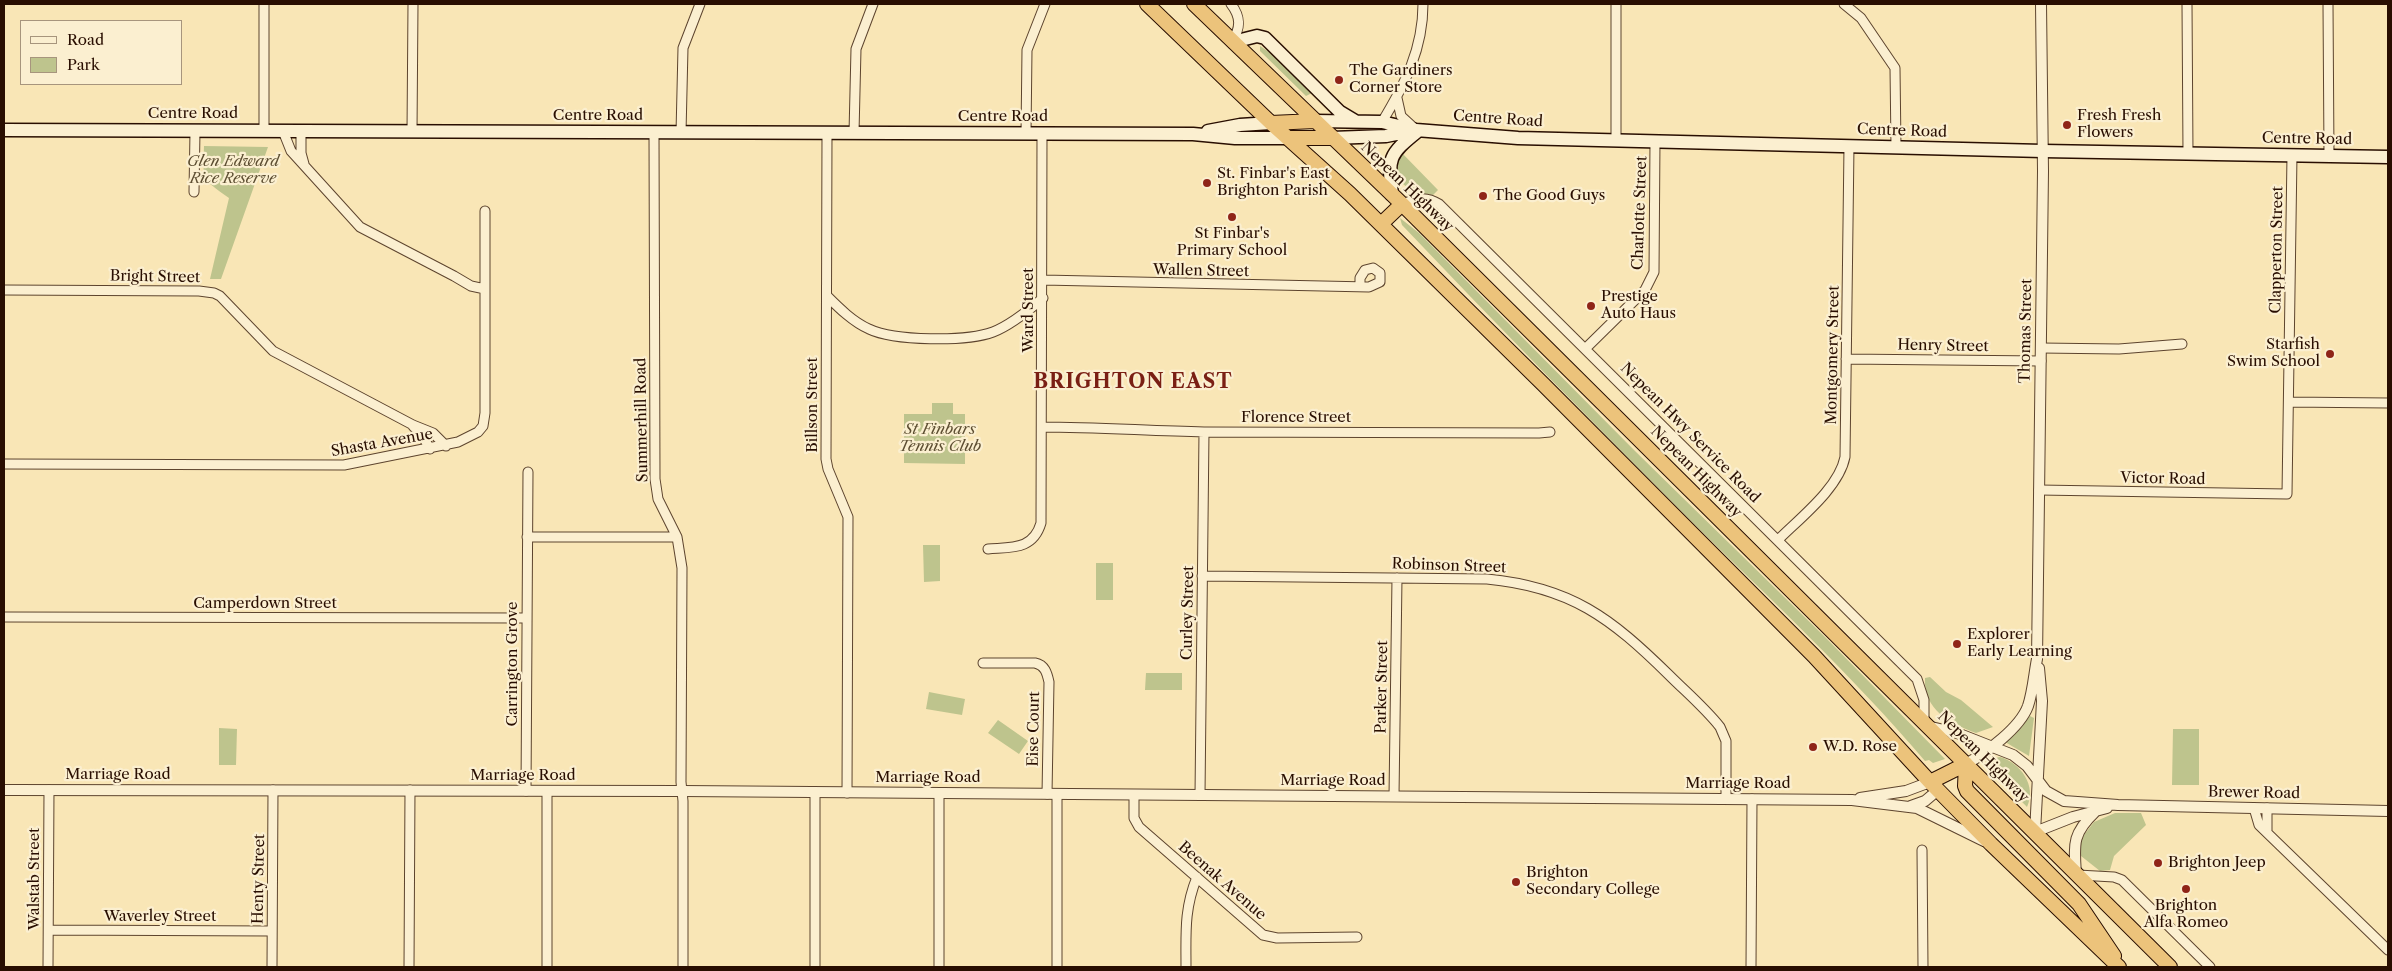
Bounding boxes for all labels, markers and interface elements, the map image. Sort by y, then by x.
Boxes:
legend [20,20,182,85]
text: Road [67,30,104,49]
text: Park [67,55,100,74]
place label: The Gardiners Corner Store [1349,62,1452,97]
marker: The Gardiners Corner Store [1333,74,1345,86]
street label: Centre Road [148,105,238,123]
street label: Centre Road [553,107,643,125]
street label: Centre Road [1452,107,1544,131]
place label: Fresh Fresh Flowers [2077,107,2161,142]
street label: Centre Road [958,108,1048,126]
marker: Fresh Fresh Flowers [2061,119,2073,131]
street label: Centre Road [1857,120,1947,142]
street label: Centre Road [2262,129,2352,149]
street label: Nepean Highway [1357,138,1457,236]
park label: Glen Edward Rice Reserve [187,153,279,188]
street label: Charlotte Street [1629,156,1651,270]
place label: St. Finbar's East Brighton Parish [1217,165,1330,200]
marker: St. Finbar's East Brighton Parish [1201,177,1213,189]
street label: Clapperton Street [2267,186,2287,314]
place label: The Good Guys [1493,187,1605,205]
marker: The Good Guys [1477,190,1489,202]
marker: St Finbar's Primary School [1226,211,1238,223]
place label: St Finbar's Primary School [1177,225,1287,260]
street label: Wallen Street [1153,261,1249,281]
street label: Bright Street [110,267,200,287]
street label: Ward Street [1020,268,1038,352]
street label: Thomas Street [2016,278,2036,384]
street label: Montgomery Street [1823,285,1843,425]
place label: Prestige Auto Haus [1601,288,1676,323]
marker: Prestige Auto Haus [1585,300,1597,312]
street label: Henry Street [1897,336,1989,356]
place label: Starfish Swim School [2227,336,2320,371]
marker: Starfish Swim School [2324,348,2336,360]
street label: Summerhill Road [632,357,652,483]
street label: Billson Street [804,357,822,453]
street label: Nepean Hwy Service Road [1616,359,1764,507]
district label: BRIGHTON EAST [1032,370,1234,394]
street label: Florence Street [1241,409,1351,427]
park label: St Finbars Tennis Club [899,421,981,456]
street label: Nepean Highway [1647,423,1745,521]
street label: Shasta Avenue [330,425,434,461]
street label: Victor Road [2120,469,2206,489]
street label: Robinson Street [1391,555,1507,577]
street label: Curley Street [1178,566,1198,660]
street label: Camperdown Street [193,595,337,613]
street label: Carrington Grove [504,602,522,726]
place label: Explorer Early Learning [1967,626,2072,661]
marker: Explorer Early Learning [1951,638,1963,650]
street label: Parker Street [1372,640,1392,734]
street label: Eise Court [1024,691,1044,767]
street label: Nepean Highway [1934,708,2032,806]
place label: W.D. Rose [1823,738,1897,756]
marker: W.D. Rose [1807,741,1819,753]
street label: Marriage Road [65,766,171,784]
street label: Marriage Road [470,767,576,785]
street label: Marriage Road [875,769,981,787]
street label: Marriage Road [1280,772,1386,790]
street label: Marriage Road [1685,775,1791,793]
street label: Brewer Road [2208,783,2300,803]
street label: Walstab Street [26,828,44,930]
street label: Henty Street [249,834,269,924]
street label: Beenak Avenue [1174,838,1270,924]
place label: Brighton Jeep [2168,854,2266,872]
marker: Brighton Jeep [2152,857,2164,869]
place label: Brighton Secondary College [1526,864,1660,899]
marker: Brighton Secondary College [1510,876,1522,888]
marker: Brighton Alfa Romeo [2180,883,2192,895]
place label: Brighton Alfa Romeo [2144,897,2228,932]
street label: Waverley Street [104,908,216,926]

